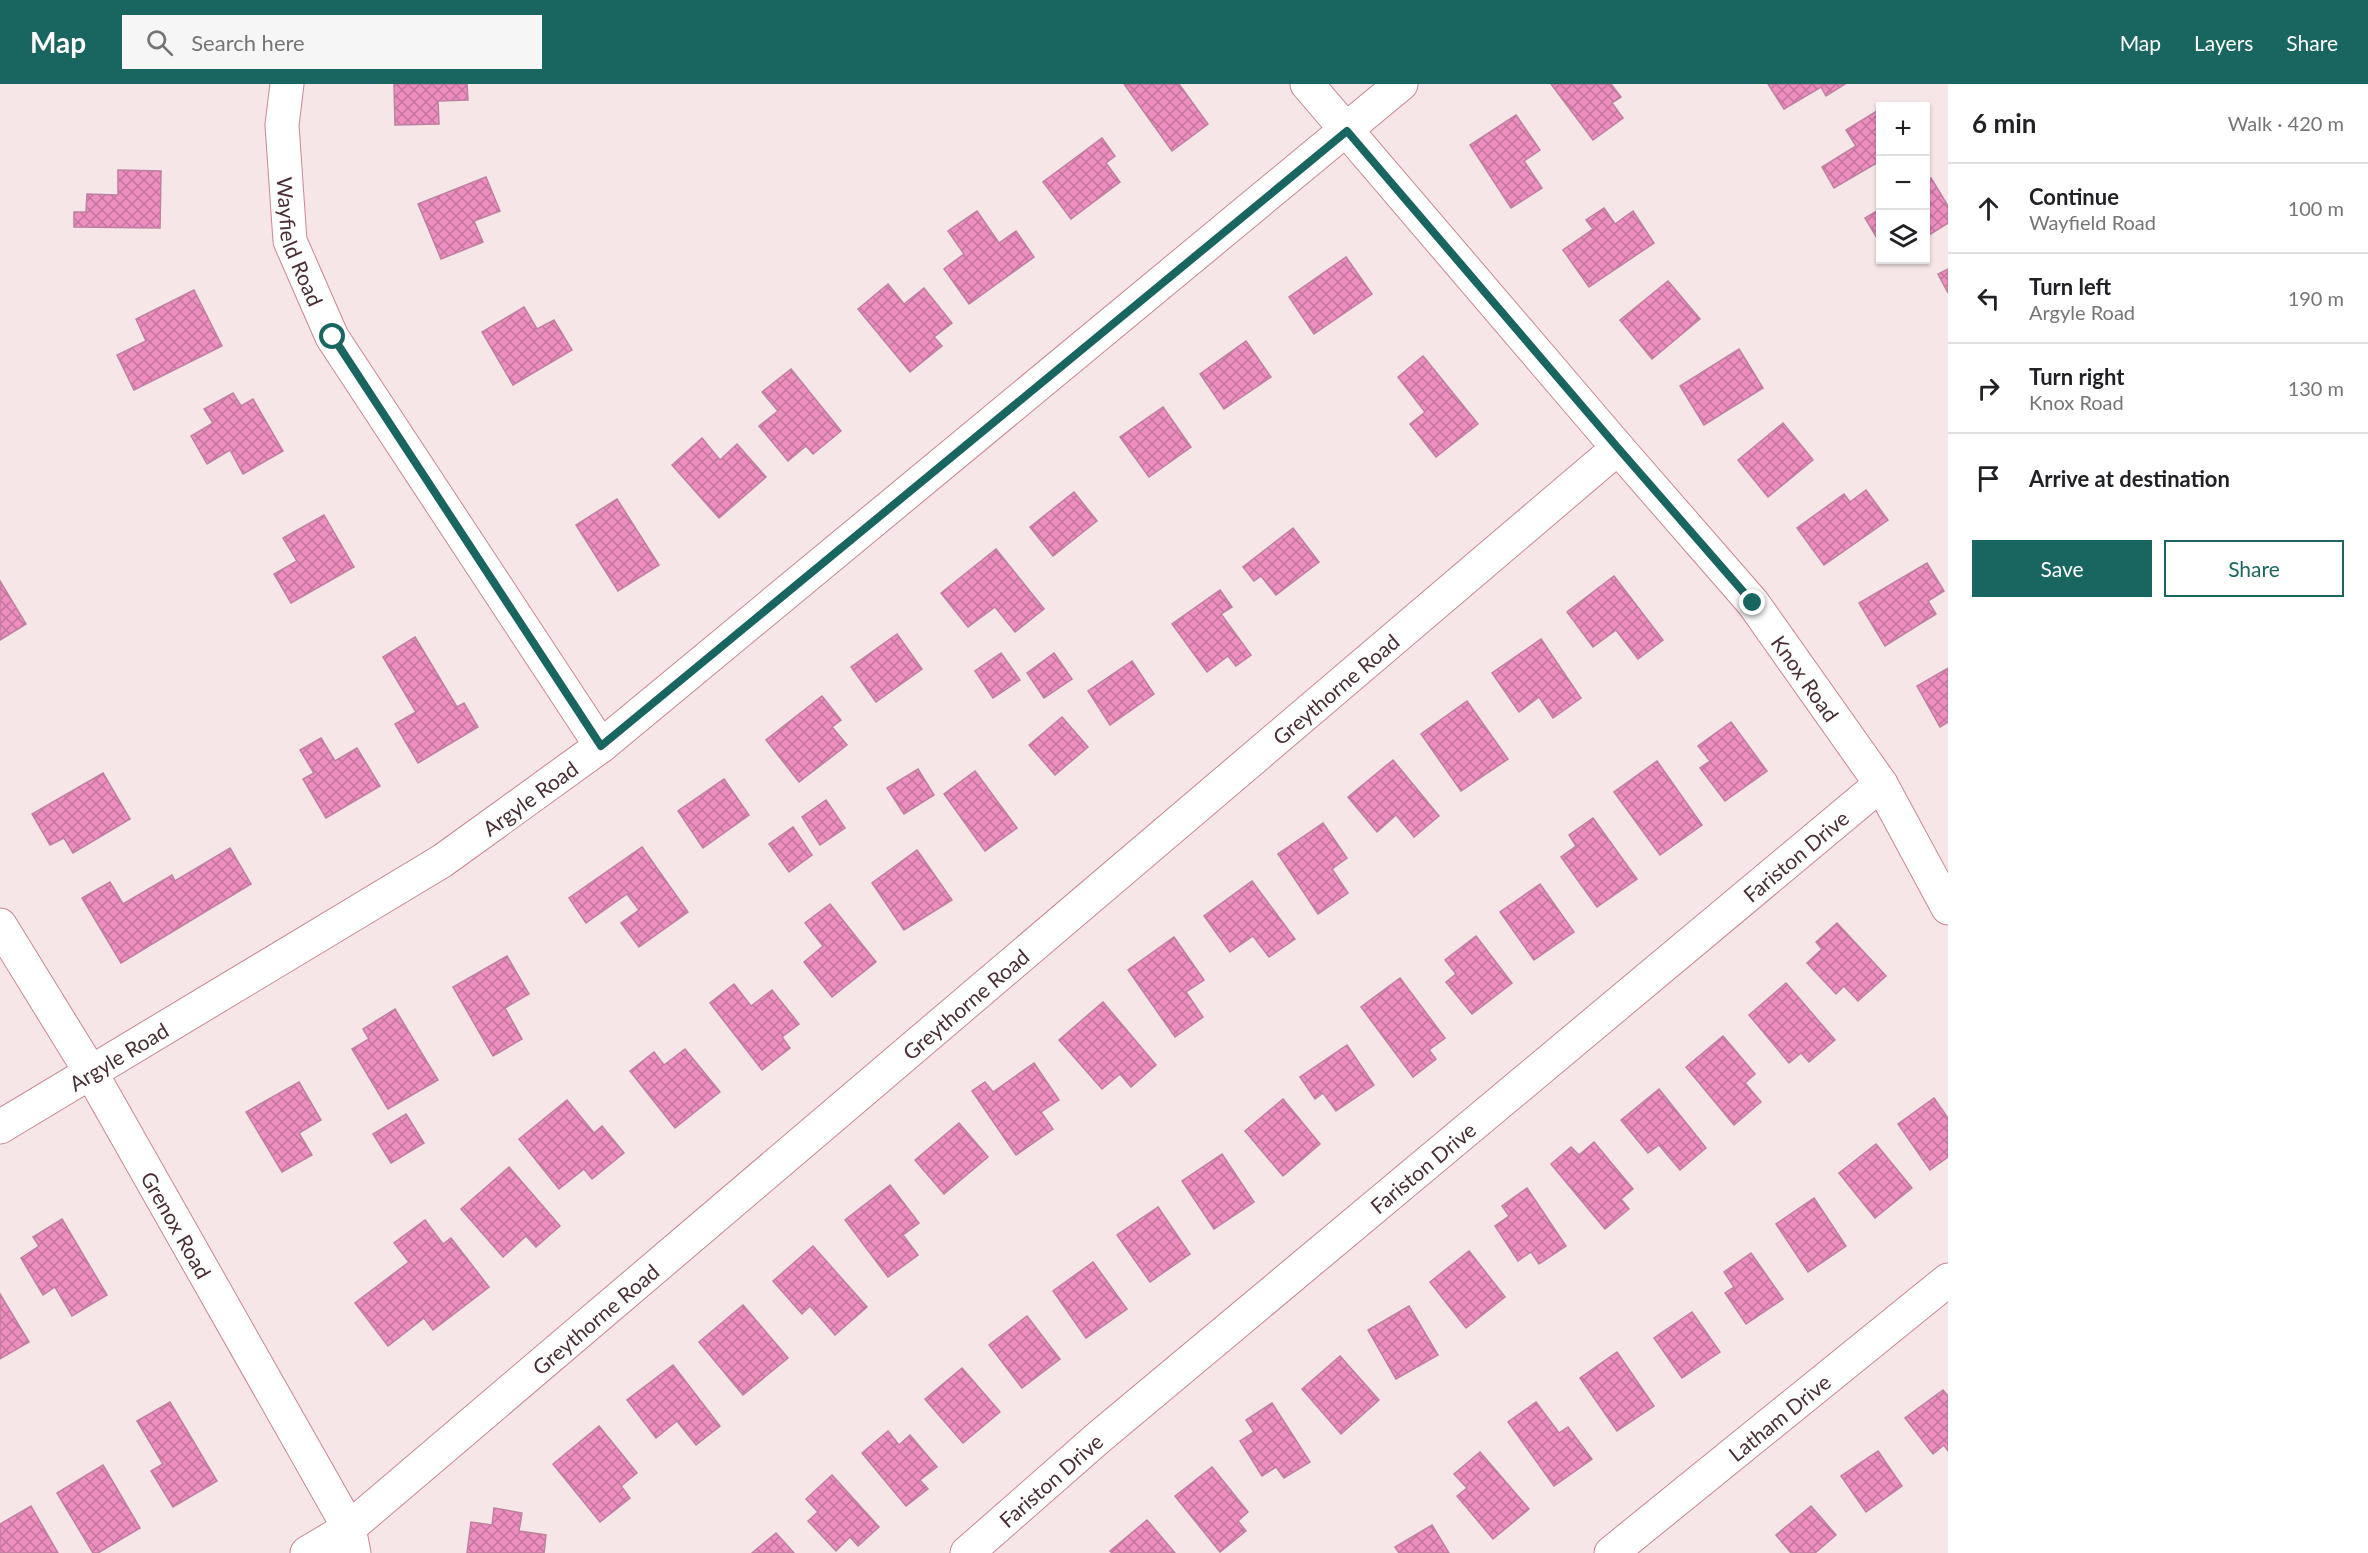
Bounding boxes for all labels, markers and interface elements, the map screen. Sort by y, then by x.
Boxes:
search box [122,15,542,69]
text: Map [30,25,86,59]
icon: search [143,26,176,59]
text: Search here [191,29,305,56]
text: Map [2120,30,2161,55]
text: Layers [2194,30,2253,55]
text: Share [2286,30,2338,55]
map controls [1876,102,1930,264]
button: + [1876,102,1930,156]
text: 6 min [1972,107,2036,139]
text: Walk · 420 m [2228,111,2344,135]
button: − [1876,156,1930,210]
street label: Wayfield Road [273,176,329,309]
text: Continue [2029,183,2119,210]
icon: ahead [1972,192,2005,225]
text: 100 m [2288,196,2344,220]
button: layers [1876,210,1930,264]
text: Wayfield Road [2029,210,2156,234]
text: Turn left [2029,273,2111,300]
icon: left [1972,282,2005,315]
text: 190 m [2288,286,2344,310]
text: Argyle Road [2029,300,2135,324]
route start [319,323,345,349]
text: Turn right [2029,363,2124,390]
icon: right [1972,372,2005,405]
text: 130 m [2288,376,2344,400]
text: Knox Road [2029,390,2124,414]
icon: arrive [1972,462,2005,495]
text: Arrive at destination [2029,465,2230,492]
button: Save [1972,540,2152,597]
button: Share [2164,540,2344,597]
route end [1739,589,1765,615]
street label: Greythorne Road [1267,628,1403,749]
street label: Knox Road [1767,630,1845,726]
street label: Argyle Road [477,755,582,840]
street label: Fariston Drive [1738,804,1853,907]
street label: Greythorne Road [897,943,1033,1064]
street label: Argyle Road [64,1016,172,1095]
street label: Fariston Drive [1365,1116,1480,1218]
street label: Grenox Road [137,1167,217,1283]
street label: Greythorne Road [527,1258,663,1379]
street label: Latham Drive [1723,1368,1835,1466]
street label: Fariston Drive [994,1428,1107,1532]

